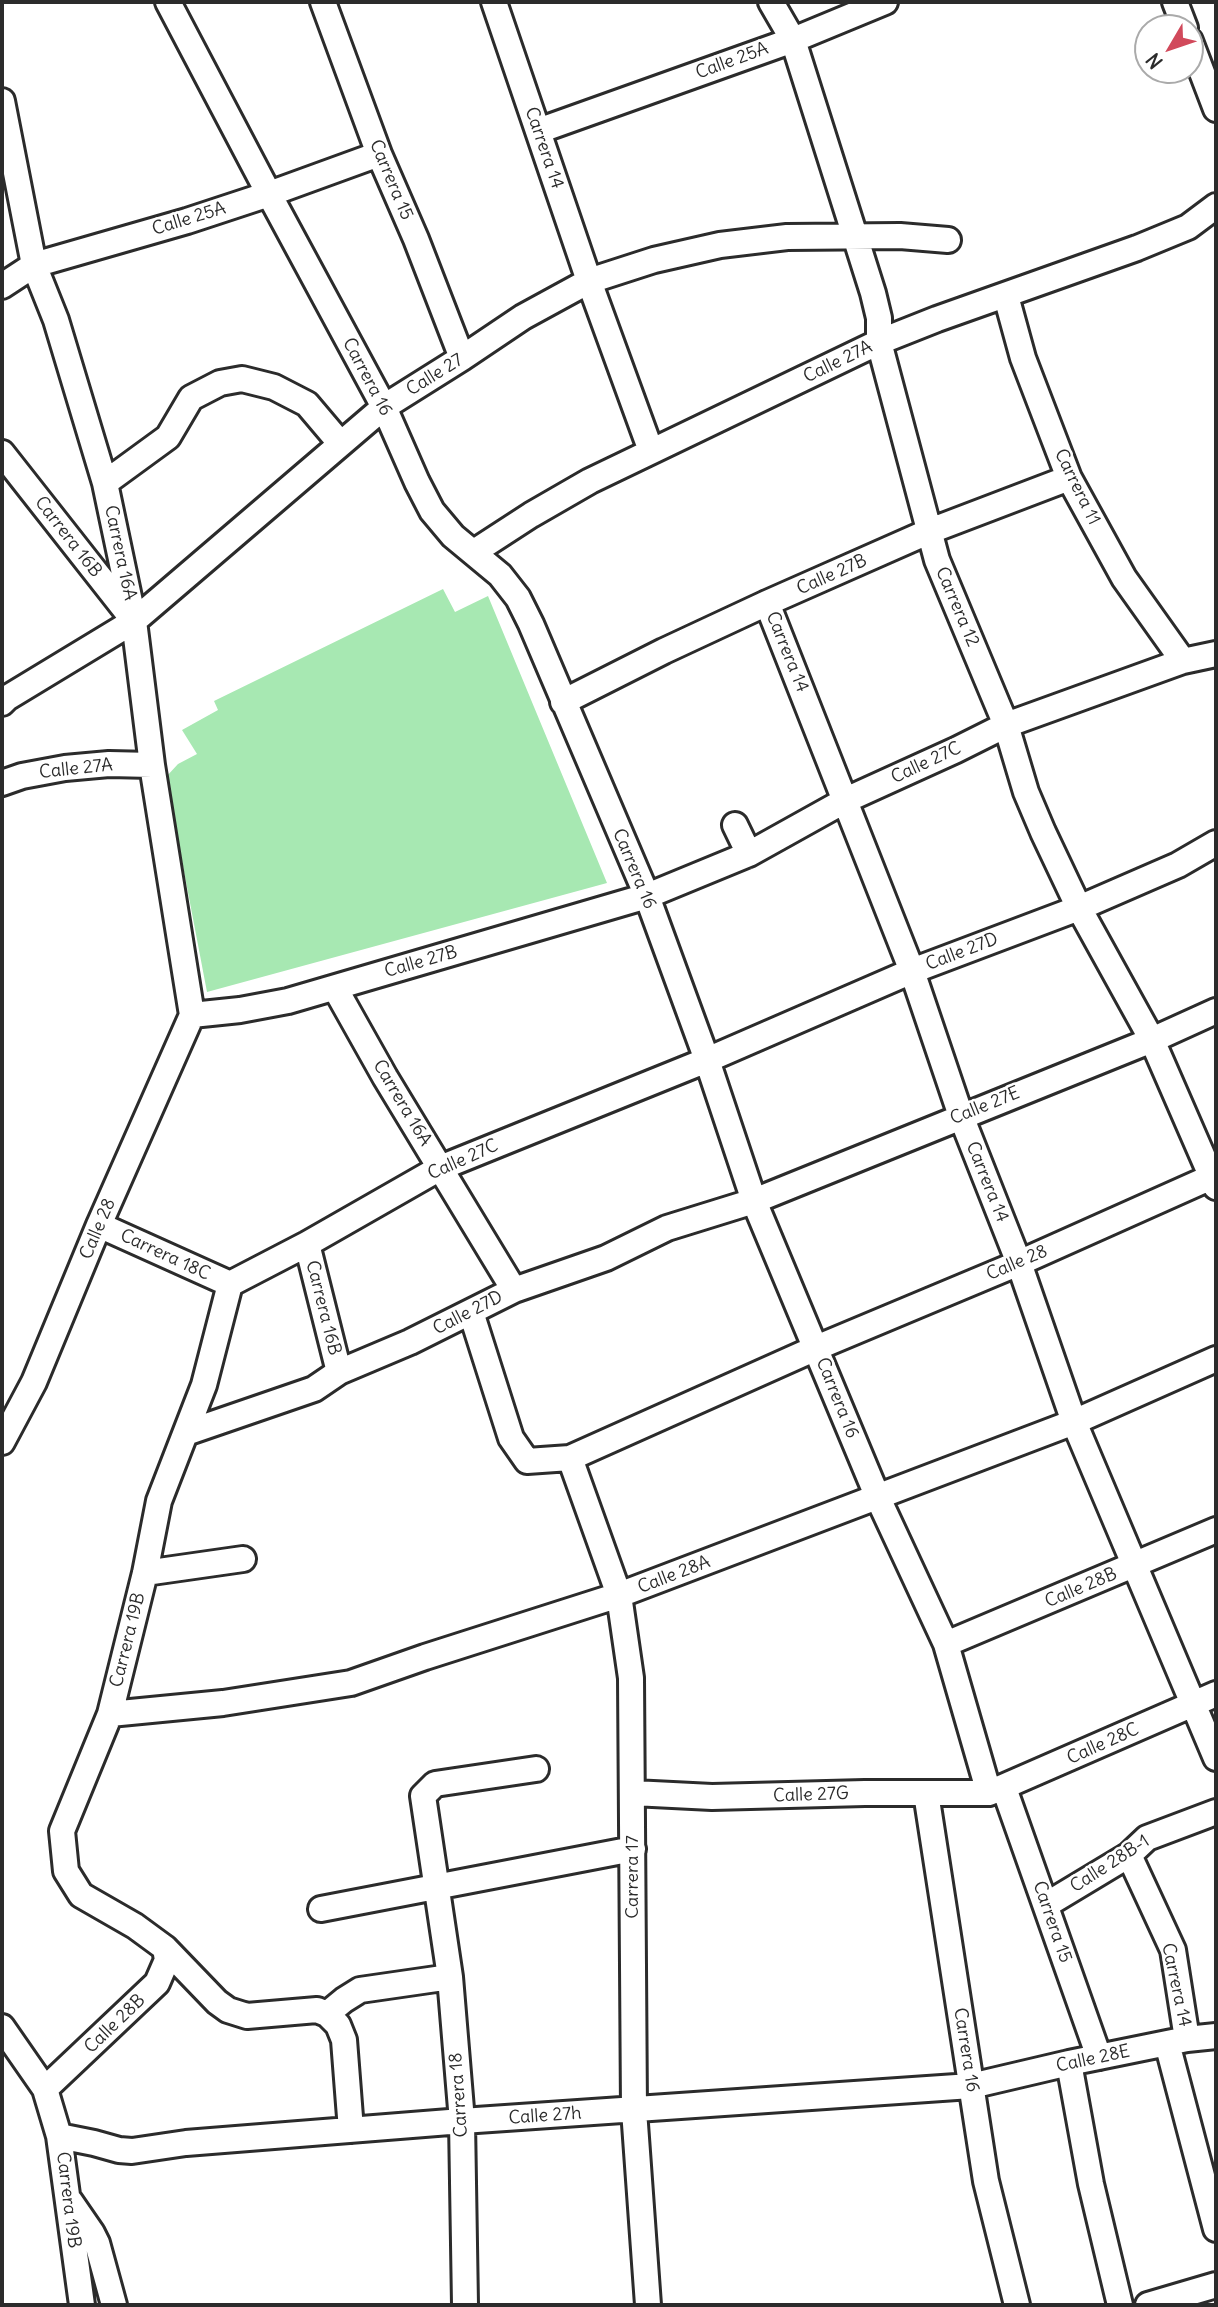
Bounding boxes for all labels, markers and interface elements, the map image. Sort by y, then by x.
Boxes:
north arrow [1134,14,1204,84]
street label: Calle 25A [693,38,771,84]
text: N [1141,48,1168,74]
street label: Carrera 14 [520,104,568,192]
street label: Carrera 15 [364,137,418,223]
street label: Calle 25A [150,198,228,240]
street label: Carrera 16 [337,334,397,420]
street label: Calle 27A [800,336,876,388]
street label: Calle 27 [403,349,467,401]
street label: Carrera 11 [1049,445,1105,529]
street label: Carrera 16B [30,492,106,582]
street label: Carrera 16A [99,503,141,603]
street label: Calle 27B [794,550,870,600]
street label: Carrera 12 [931,564,983,650]
street label: Carrera 14 [761,609,813,695]
street label: Calle 27C [888,737,964,789]
street label: Calle 27A [38,754,114,784]
street label: Carrera 16 [607,826,661,912]
street label: Calle 27D [923,928,1001,976]
street label: Calle 27B [382,941,460,983]
street label: Carrera 16A [368,1056,436,1150]
street label: Calle 27E [947,1082,1023,1130]
street label: Calle 27C [425,1135,501,1185]
street label: Carrera 14 [961,1139,1013,1225]
street label: Calle 28 [76,1195,120,1263]
street label: Carrera 18C [117,1225,213,1285]
street label: Calle 28 [983,1241,1051,1285]
street label: Carrera 16B [301,1258,345,1358]
street label: Calle 27D [429,1286,507,1340]
street label: Carrera 16 [811,1355,863,1441]
street label: Calle 28A [635,1551,713,1599]
street label: Calle 28B [1042,1563,1120,1613]
street label: Carrera 19B [106,1590,150,1690]
street label: Calle 28C [1064,1719,1142,1769]
street label: Calle 27G [773,1783,849,1807]
street label: Calle 28B-1 [1066,1830,1154,1898]
street label: Carrera 17 [622,1835,644,1919]
street label: Carrera 15 [1028,1878,1076,1966]
street label: Carrera 14 [1157,1941,1195,2029]
street label: Calle 28B [80,1990,150,2058]
street label: Carrera 16 [949,2006,983,2094]
street label: Calle 28E [1054,2041,1132,2077]
street label: Carrera 18 [445,2052,473,2138]
street label: Calle 27h [508,2103,582,2129]
street label: Carrera 19B [51,2151,85,2249]

